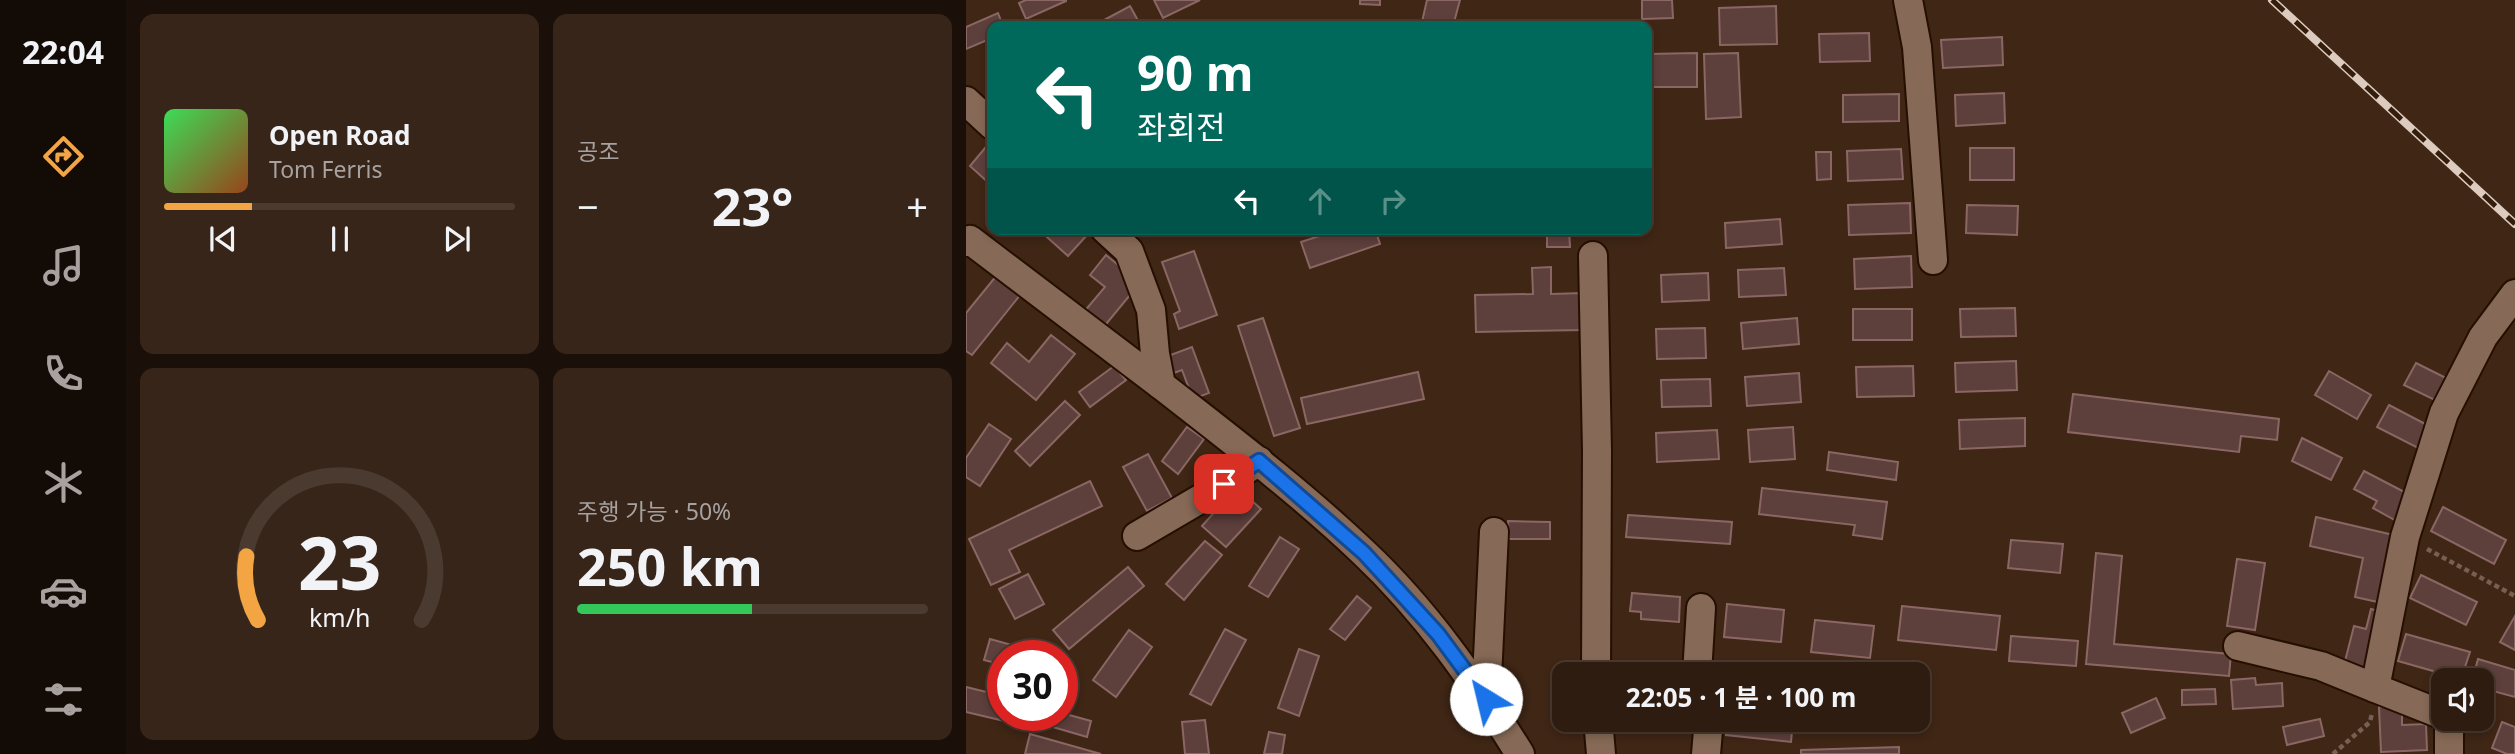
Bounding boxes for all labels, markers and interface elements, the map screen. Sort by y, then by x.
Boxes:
text: 22:04 [22,30,104,73]
text: 90 m [1137,39,1254,105]
icon: left [1022,49,1113,140]
text: 좌회전 [1137,105,1225,148]
text: Open Road [269,117,411,153]
icon: directions [39,132,88,181]
text: 공조 [577,135,619,167]
text: Tom Ferris [269,153,382,185]
text: 23° [712,170,793,241]
text: − [577,180,599,232]
text: + [906,180,928,232]
icon: left [1228,182,1266,220]
icon: ahead [1301,182,1339,220]
icon: right [1374,182,1412,220]
icon: previous [204,220,242,258]
icon: pause [321,220,359,258]
icon: next [438,220,476,258]
icon: music [39,241,88,290]
icon: phone [39,349,88,398]
pin [1194,454,1254,514]
icon: climate [39,458,88,507]
icon: arrive [1205,465,1243,503]
text: 주행 가능 · 50% [577,495,731,527]
text: 23 [298,512,381,611]
text: 250 km [577,530,763,601]
icon: car [39,567,88,616]
text: km/h [309,600,370,634]
speed limit sign: 30 [987,640,1078,731]
position arrow [1449,662,1523,736]
map controls [2431,668,2494,731]
button: sound [2431,668,2494,731]
icon: filters [39,675,88,724]
text: 22:05 · 1 분 · 100 m [1626,679,1856,715]

